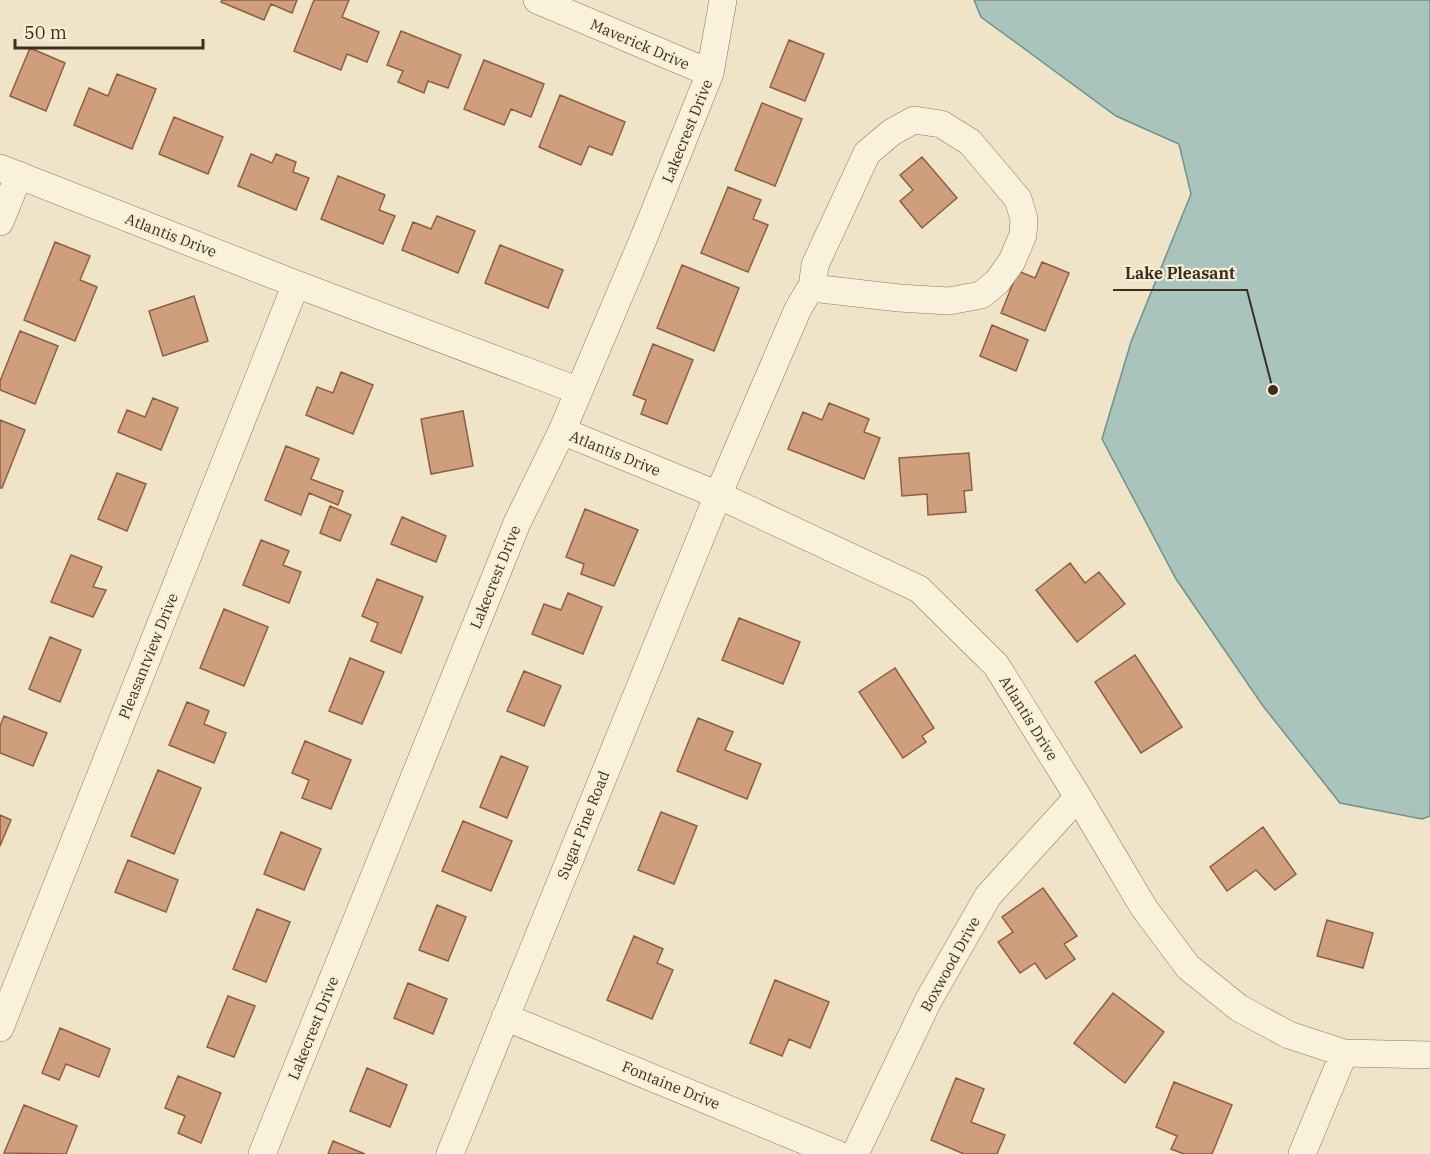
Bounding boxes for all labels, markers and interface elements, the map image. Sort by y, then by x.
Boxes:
scale bar [15,12,202,50]
street label: Maverick Drive [587,15,693,73]
text: 50 m [24,21,67,44]
street label: Lakecrest Drive [658,76,716,186]
street label: Atlantis Drive [123,209,219,261]
callout: Lake Pleasant [1113,256,1247,290]
text: Lake Pleasant [1125,263,1235,283]
street label: Atlantis Drive [567,426,663,480]
street label: Lakecrest Drive [466,522,524,632]
street label: Pleasantview Drive [114,590,182,722]
street label: Atlantis Drive [995,672,1063,764]
street label: Sugar Pine Road [553,768,613,882]
street label: Boxwood Drive [916,913,984,1015]
street label: Lakecrest Drive [284,973,342,1083]
street label: Fontaine Drive [619,1057,723,1113]

